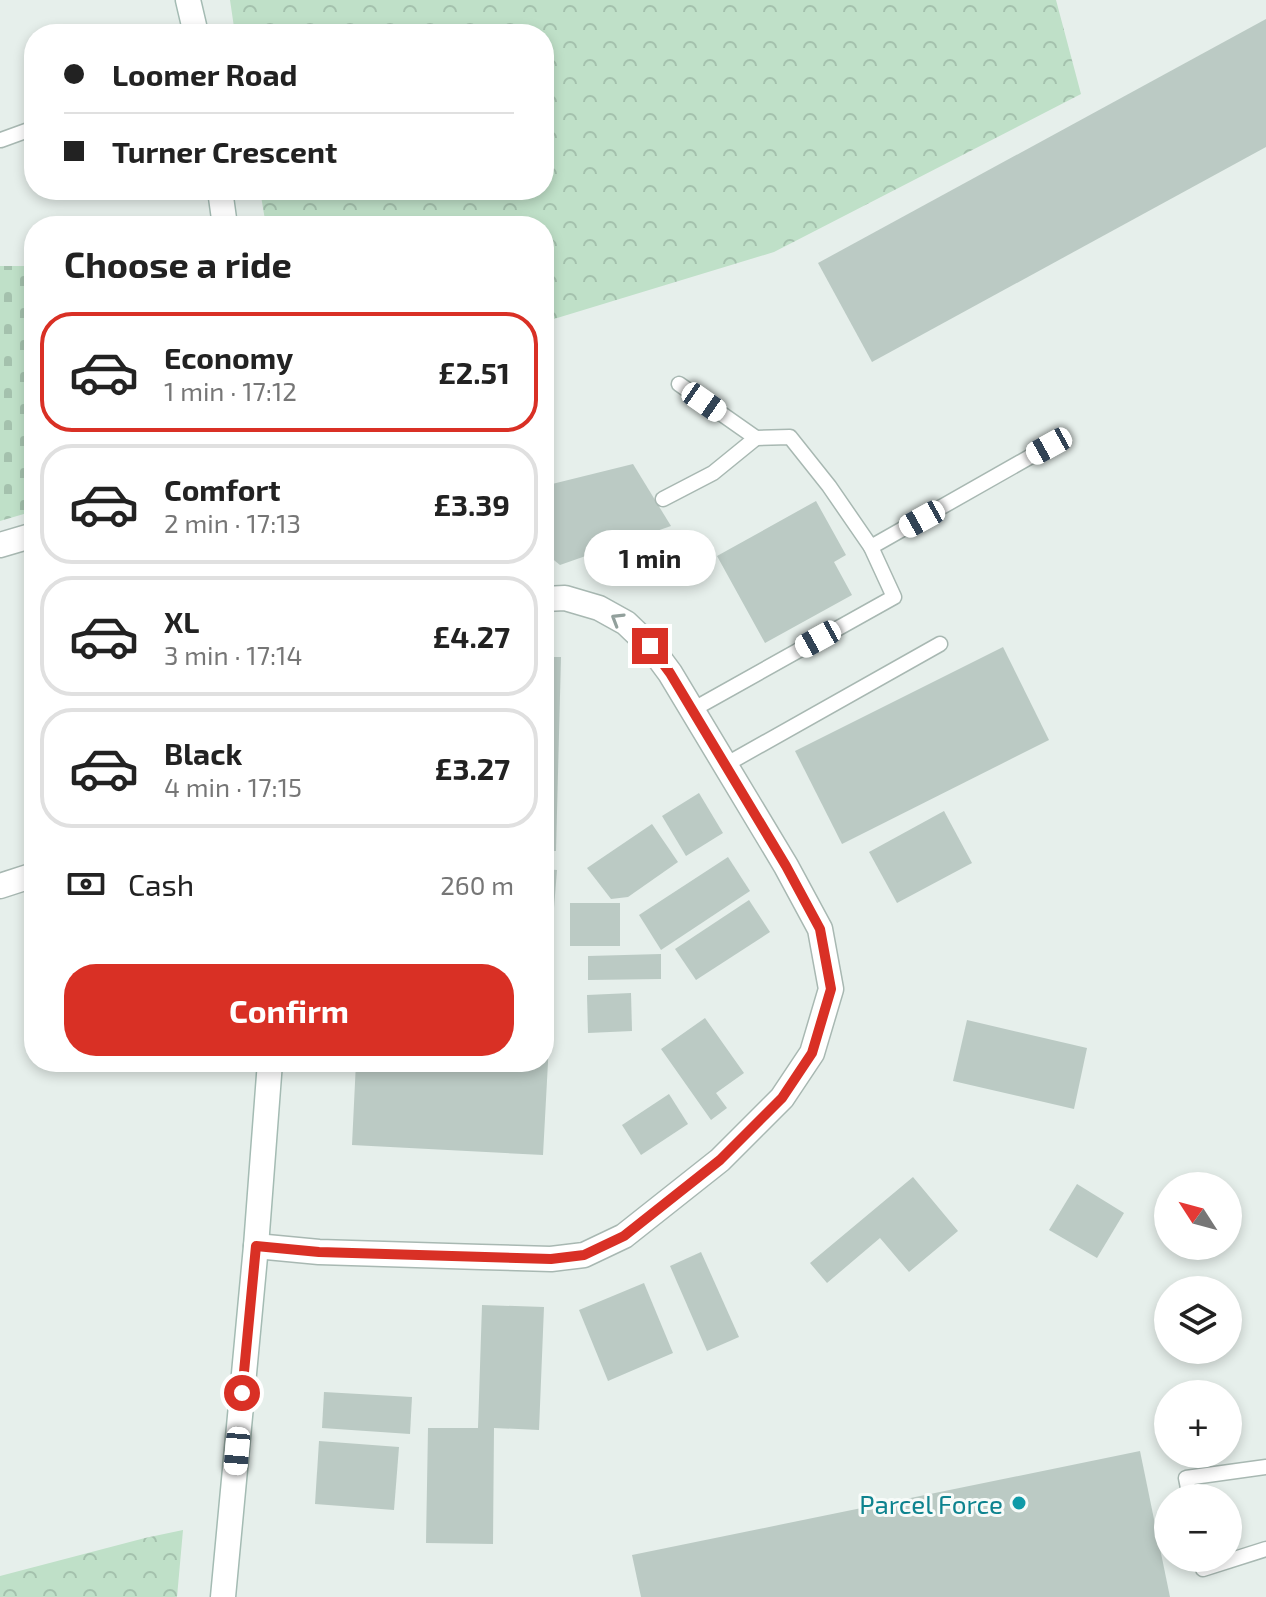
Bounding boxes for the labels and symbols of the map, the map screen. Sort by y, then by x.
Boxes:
car [677,378,731,426]
car [1022,424,1076,468]
car [895,497,949,541]
callout: 1 min [584,530,716,586]
one-way arrow [611,613,626,629]
car [791,617,845,661]
route end [632,628,668,664]
north arrow [1154,1172,1242,1260]
route start [224,1375,260,1411]
car [223,1426,251,1476]
place label: Parcel Force [859,1488,1003,1519]
marker: Parcel Force [1010,1494,1028,1512]

